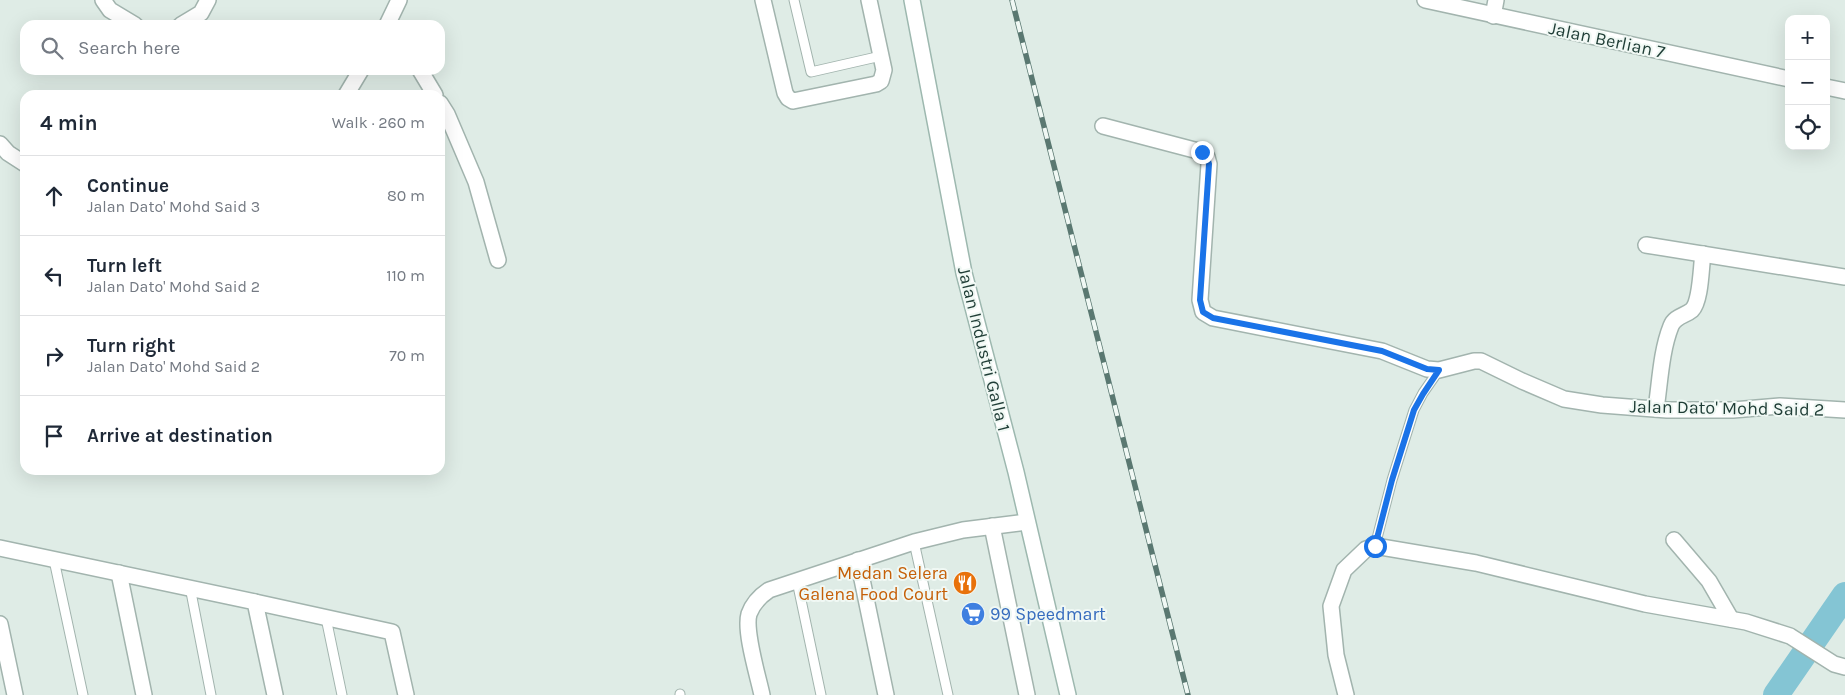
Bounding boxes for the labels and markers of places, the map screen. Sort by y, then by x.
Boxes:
place label: Medan Selera Galena Food Court [799,562,948,605]
restaurant icon: Medan Selera Galena Food Court [952,570,978,596]
supermarket icon: 99 Speedmart [960,601,986,627]
place label: 99 Speedmart [990,603,1106,625]

